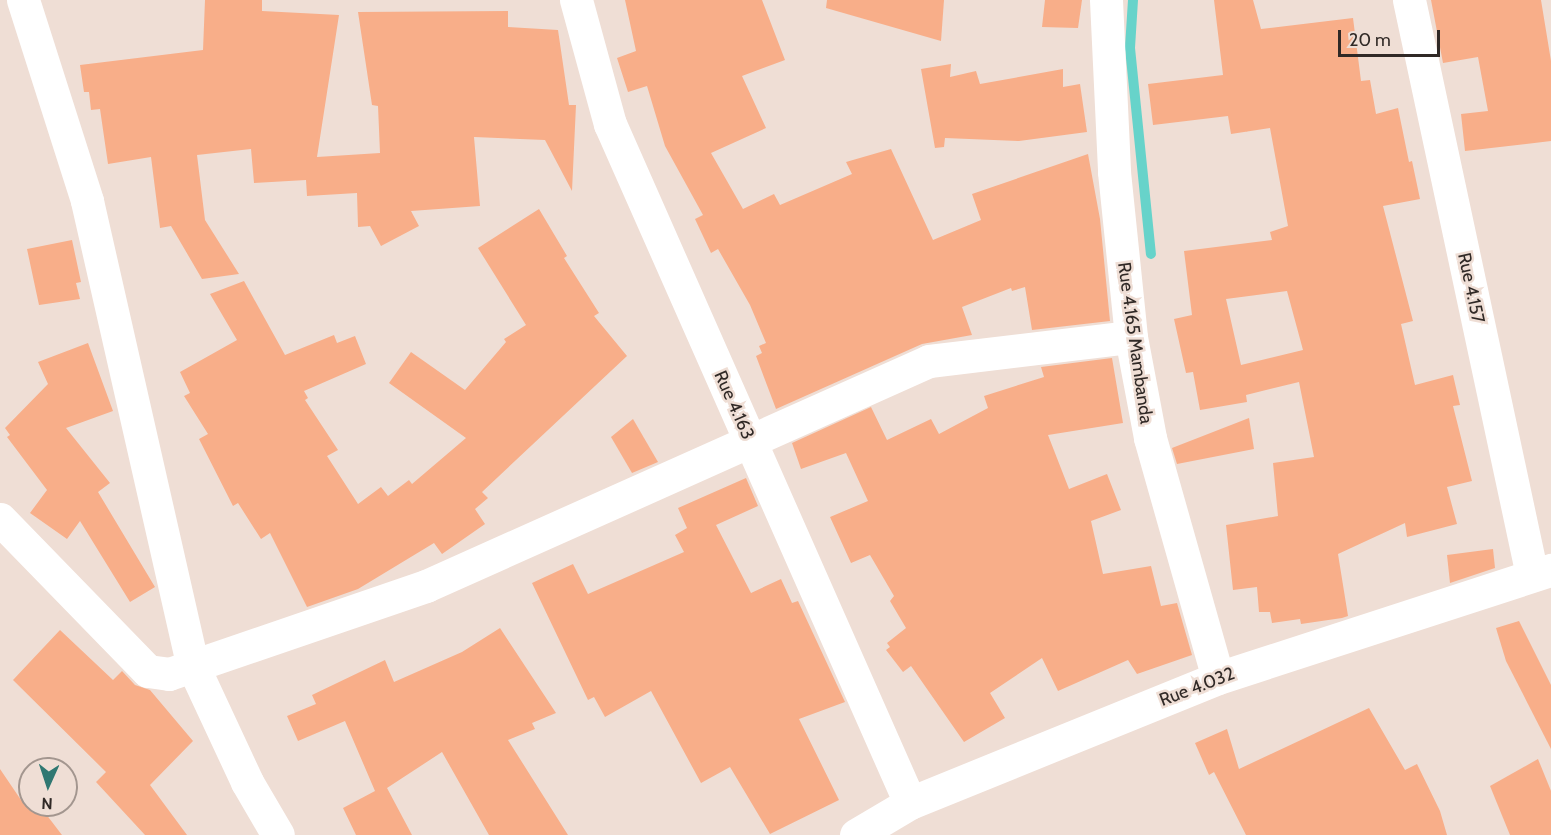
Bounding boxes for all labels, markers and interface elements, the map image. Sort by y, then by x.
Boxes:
scale bar [1341,18,1443,56]
text: 20 m [1349,29,1391,51]
street label: Rue 4.157 [1453,251,1489,325]
street label: Rue 4.165 Mambanda [1113,261,1157,425]
street label: Rue 4.163 [709,367,759,443]
street label: Rue 4.032 [1156,663,1238,711]
north arrow [18,757,78,817]
text: N [41,794,53,813]

